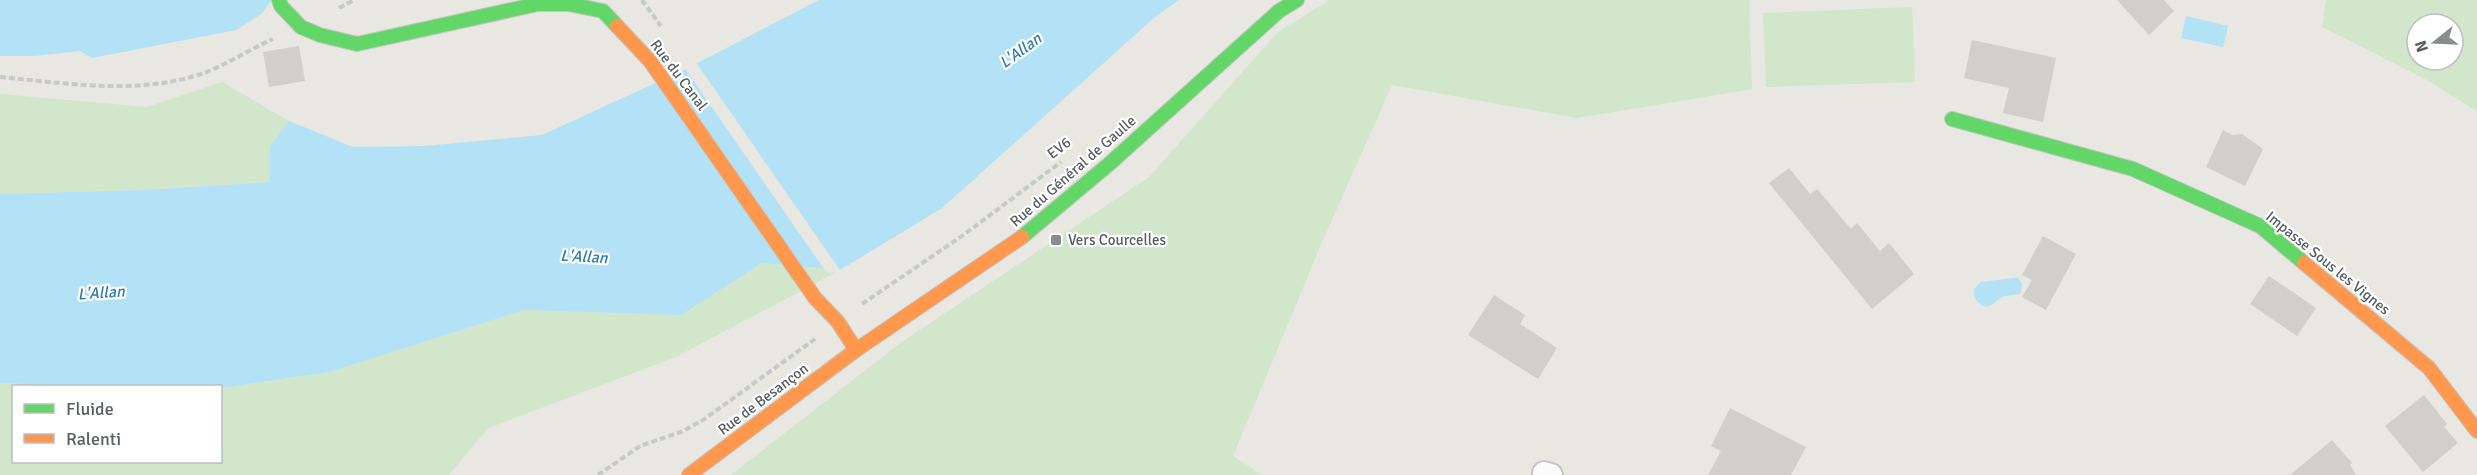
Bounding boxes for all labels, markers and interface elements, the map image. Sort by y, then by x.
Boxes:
north arrow [2405,12,2465,72]
water label: L'Allan [996,28,1047,73]
street label: Rue du Canal [647,36,711,114]
text: N [2410,38,2433,55]
street label: Rue du Général de Gaulle [1006,111,1140,231]
street label: EV6 [1044,133,1074,163]
street label: Impasse Sous les Vignes [2262,207,2394,319]
place label: Vers Courcelles [1068,231,1166,249]
marker: Vers Courcelles [1049,233,1063,247]
water label: L'Allan [560,246,609,268]
water label: L'Allan [77,281,127,305]
street label: Rue de Besançon [714,359,812,439]
legend [12,385,222,463]
text: Fluide [66,398,114,420]
text: Ralenti [66,428,121,450]

